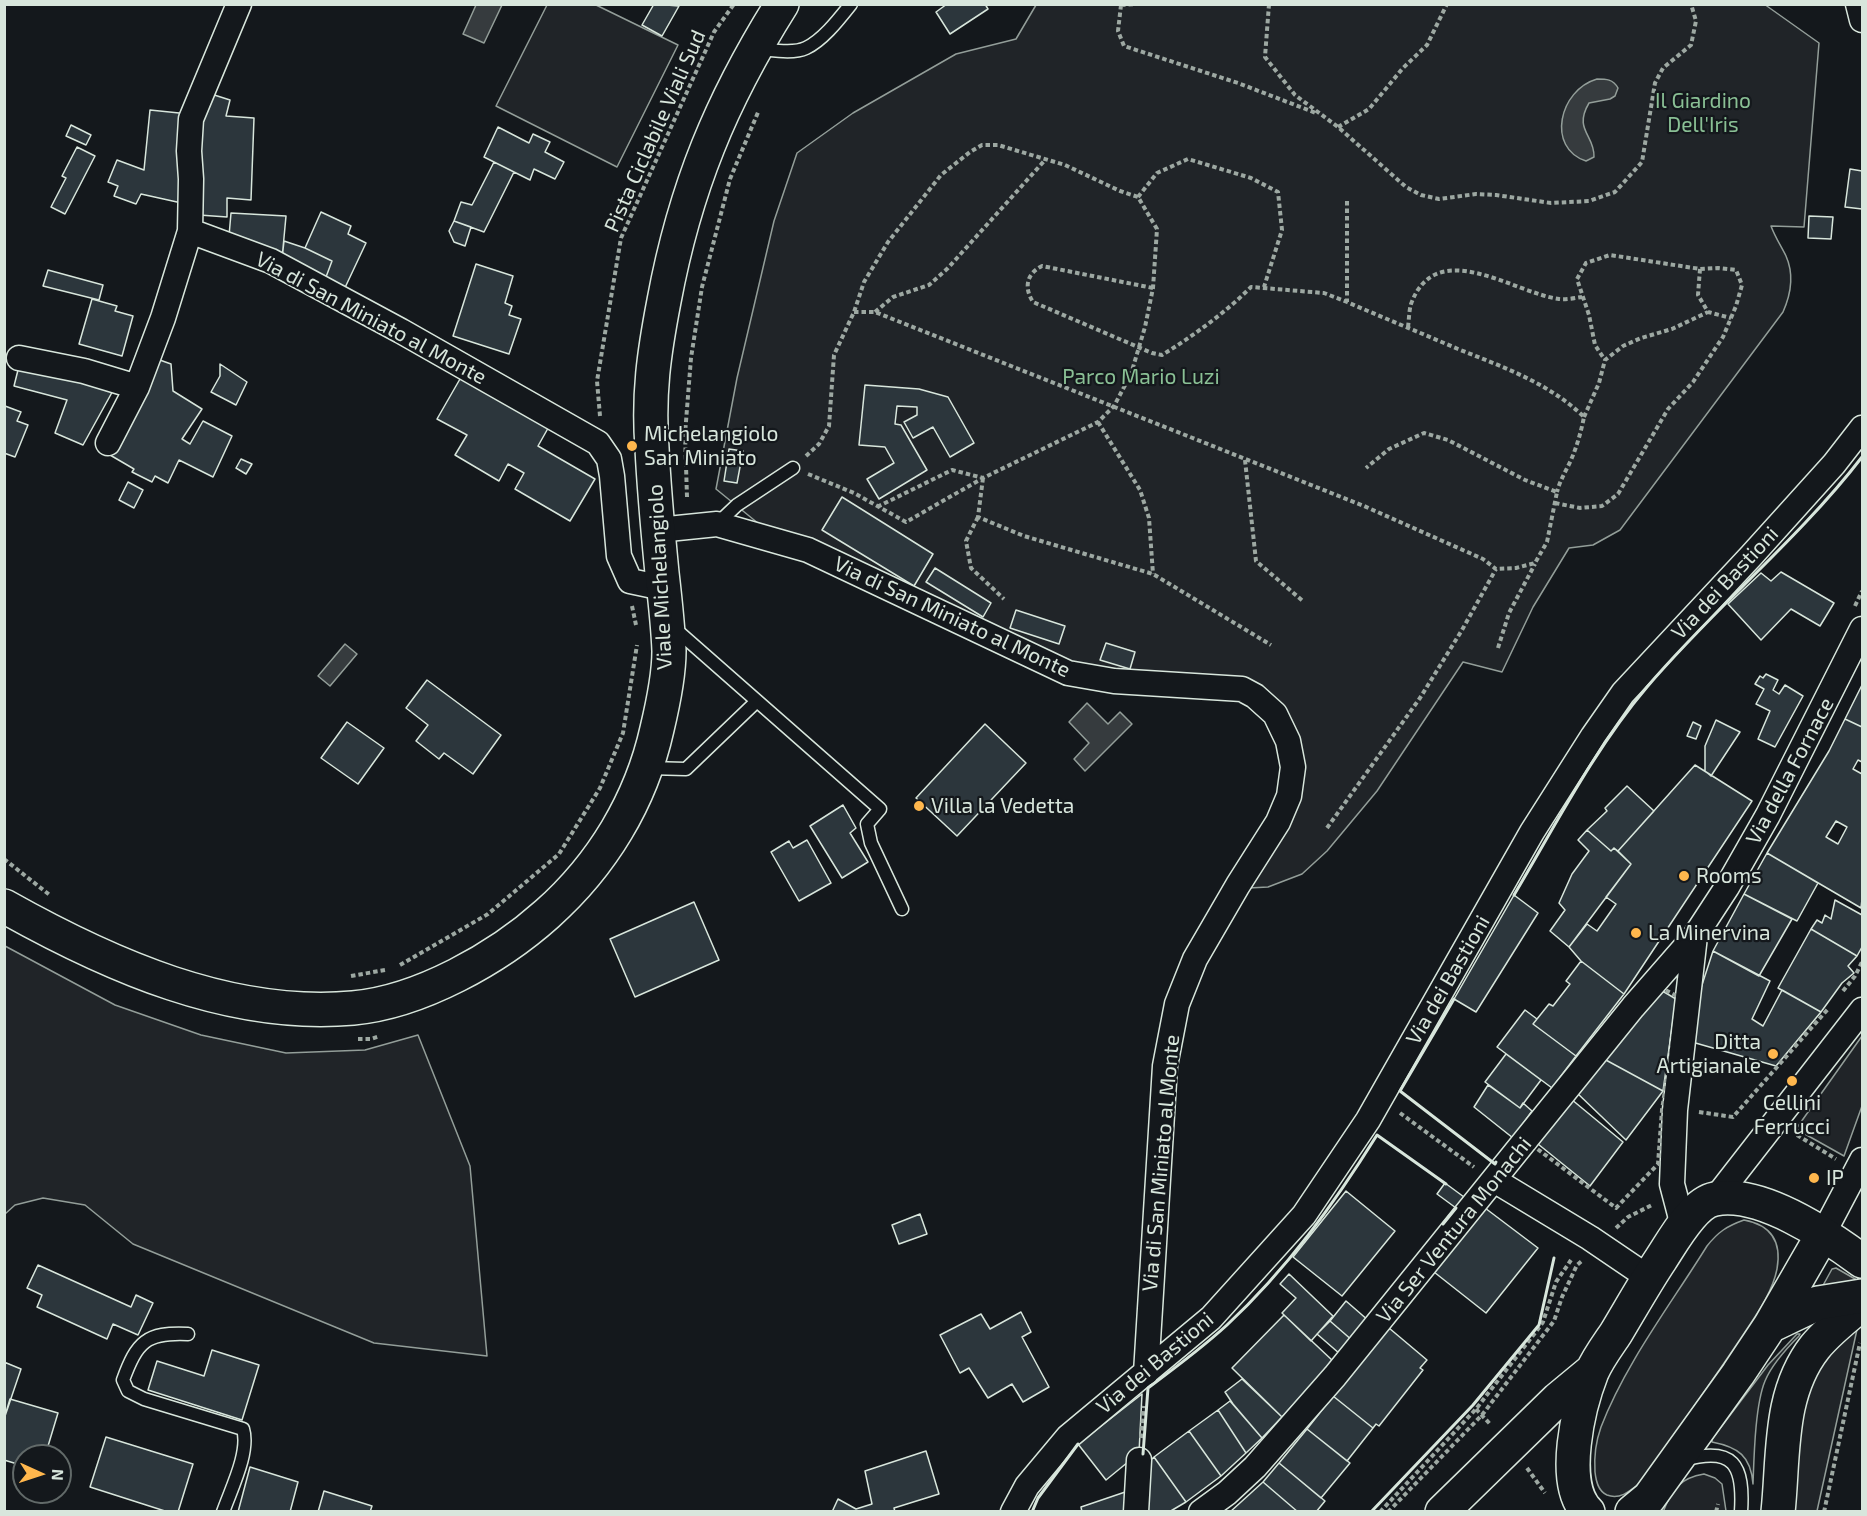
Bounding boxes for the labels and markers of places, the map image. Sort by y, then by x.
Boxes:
place label: Michelangiolo San Miniato [644,421,778,471]
marker: Michelangiolo San Miniato [625,439,639,453]
place label: Villa la Vedetta [931,793,1074,819]
marker: Villa la Vedetta [912,799,926,813]
place label: Rooms [1696,863,1762,889]
marker: Rooms [1677,869,1691,883]
place label: La Minervina [1648,920,1771,946]
marker: La Minervina [1629,926,1643,940]
place label: Ditta Artigianale [1657,1029,1761,1079]
marker: Ditta Artigianale [1766,1047,1780,1061]
marker: Cellini Ferrucci [1785,1074,1799,1088]
place label: Cellini Ferrucci [1754,1090,1830,1140]
place label: IP [1826,1165,1844,1191]
marker: IP [1807,1171,1821,1185]

